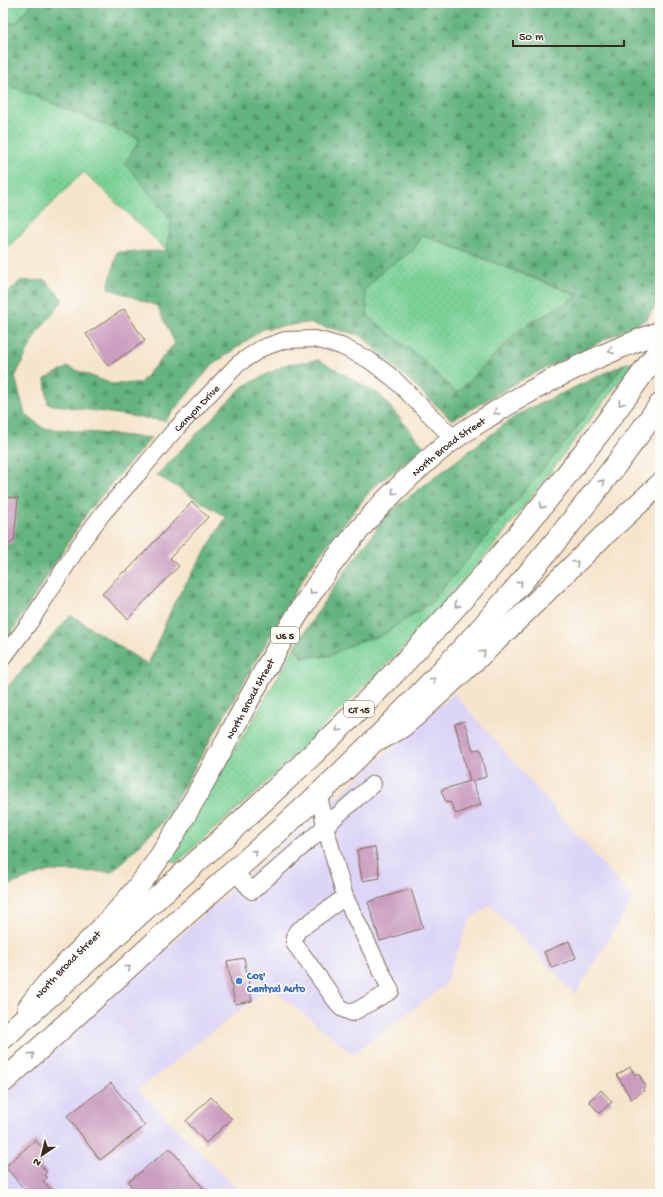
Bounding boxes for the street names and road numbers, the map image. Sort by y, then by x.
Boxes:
street label: Canyon Drive [173,383,223,435]
street label: North Broad Street [410,415,489,480]
road number: US 5 [271,627,299,643]
street label: North Broad Street [225,656,279,742]
road number: CT 15 [344,701,374,717]
street label: North Broad Street [33,928,105,1002]

